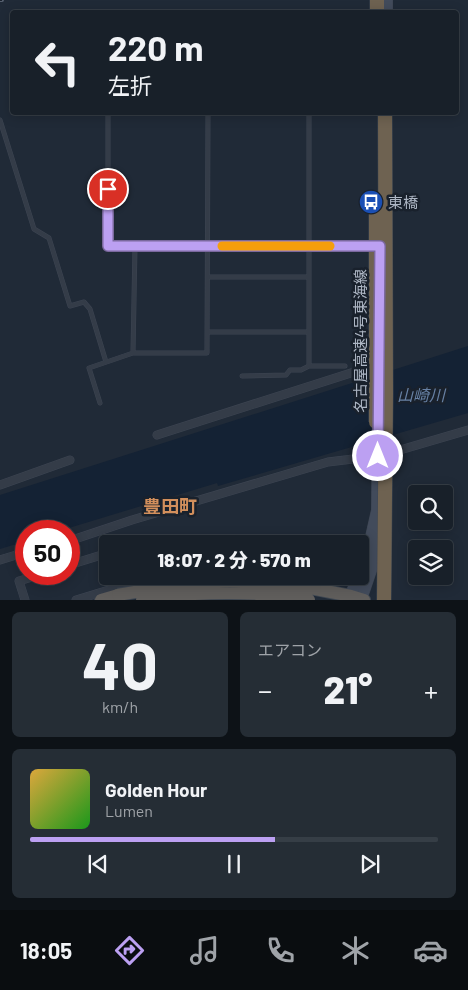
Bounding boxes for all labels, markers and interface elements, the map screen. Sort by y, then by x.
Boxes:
text: 220 m [108,26,203,68]
icon: left [25,30,90,95]
text: 左折 [108,72,152,98]
pin [87,168,129,210]
icon: arrive [94,175,122,203]
bus stop icon: 東橋 [358,189,384,215]
place label: 東橋 [388,193,418,211]
street label: 名古屋高速4号東海線 [351,269,369,413]
water label: 山崎川 [397,385,447,404]
position arrow [351,429,403,481]
map controls [408,485,453,585]
button: search [408,485,453,530]
district label: 豊田町 [143,495,197,517]
speed limit sign: 50 [15,520,80,585]
button: layers [408,540,453,585]
text: 18:07 · 2 分 · 570 m [157,548,311,571]
text: 40 [82,625,158,703]
text: エアコン [258,640,322,659]
text: 21° [323,666,373,712]
text: − [258,673,272,707]
text: + [424,673,438,707]
text: km/h [102,697,138,716]
text: Golden Hour [105,778,207,801]
text: Lumen [105,801,153,820]
icon: previous [84,850,112,878]
icon: pause [220,850,248,878]
icon: next [356,850,384,878]
icon: directions [112,933,147,968]
icon: music [187,933,222,968]
icon: phone [263,933,298,968]
icon: climate [338,933,373,968]
icon: car [413,933,448,968]
text: 18:05 [20,937,72,963]

